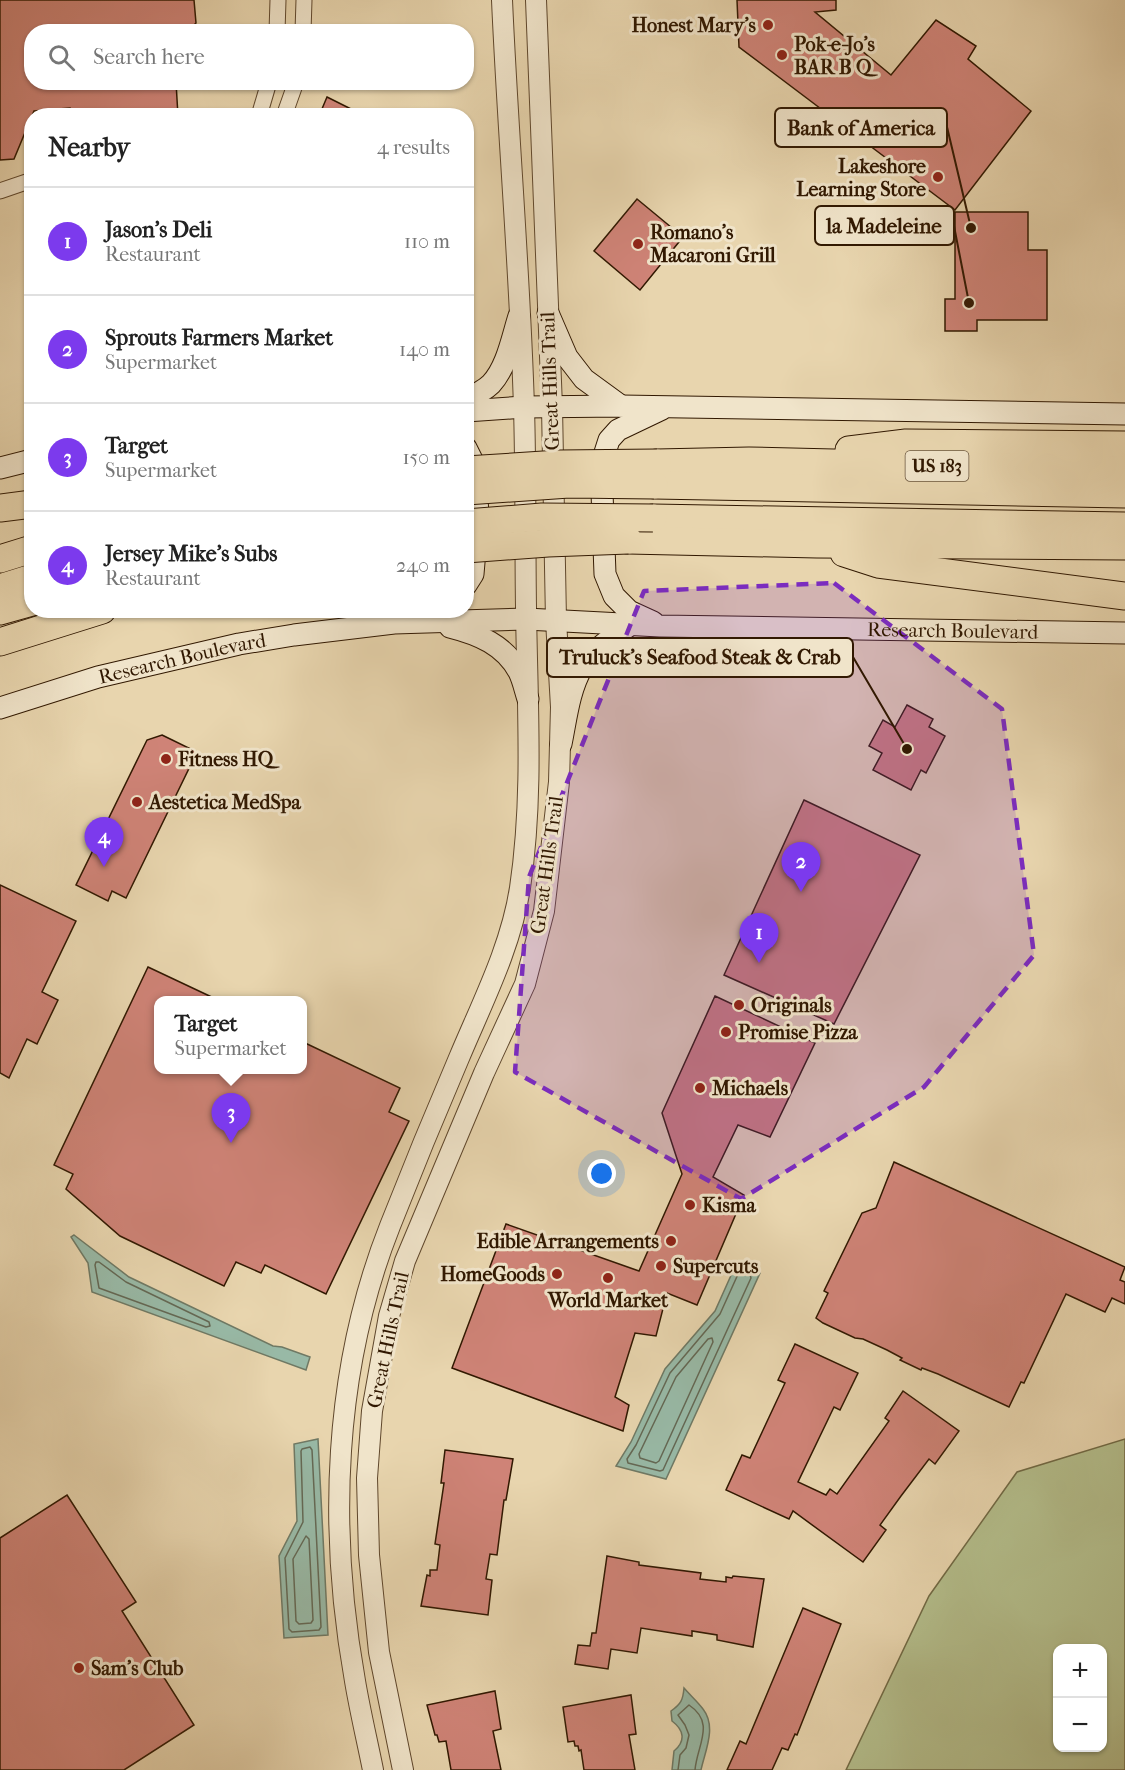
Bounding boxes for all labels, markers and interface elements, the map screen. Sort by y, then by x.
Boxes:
place label: Honest Mary's [632,14,757,37]
marker: Honest Mary's [761,18,775,32]
search box [24,24,474,90]
place label: Pok-e-Jo's BAR B Q [794,33,878,79]
icon: search [45,41,78,74]
text: Search here [93,44,205,70]
marker: Pok-e-Jo's BAR B Q [775,48,789,62]
callout: Bank of America [775,108,947,147]
text: Bank of America [787,116,936,140]
text: Nearby [48,132,130,163]
text: 4 results [377,136,450,159]
place label: Lakeshore Learning Store [796,155,926,201]
marker: Lakeshore Learning Store [931,170,945,184]
callout: la Madeleine [815,206,954,245]
text: la Madeleine [825,214,942,238]
text: Jason's Deli [105,217,212,243]
place label: Romano's Macaroni Grill [649,221,776,267]
text: 1 [64,230,71,253]
text: 110 m [404,230,450,253]
marker: Romano's Macaroni Grill [631,237,645,251]
text: Restaurant [105,243,201,266]
street label: Great Hills Trail [536,311,564,451]
text: Sprouts Farmers Market [105,325,333,351]
text: 2 [62,338,73,361]
text: 140 m [399,338,450,361]
text: Supermarket [105,351,217,374]
text: Target [105,433,168,459]
text: 3 [63,446,72,469]
text: 150 m [402,446,450,469]
road number: US 183 [906,451,968,481]
text: Supermarket [105,459,217,482]
text: Jersey Mike's Subs [105,541,277,567]
text: 4 [62,554,73,577]
text: 240 m [396,554,450,577]
text: Restaurant [105,567,201,590]
street label: Research Boulevard [867,618,1039,643]
street label: Research Boulevard [96,628,269,688]
callout: Truluck's Seafood Steak & Crab [547,638,853,677]
text: Truluck's Seafood Steak & Crab [558,645,841,669]
place label: Fitness HQ [177,748,280,771]
marker: Fitness HQ [159,752,173,766]
place label: Aestetica MedSpa [147,791,302,814]
street label: Great Hills Trail [526,794,568,935]
marker: Aestetica MedSpa [130,795,144,809]
pin: 4 [84,818,124,867]
pin: 2 [782,842,820,892]
pin: 1 [740,914,778,963]
place label: Originals [751,994,832,1017]
popup [154,996,307,1074]
marker: Originals [732,998,746,1012]
text: Target [174,1011,237,1037]
place label: Promise Pizza [738,1021,858,1044]
marker: Promise Pizza [719,1025,733,1039]
text: Supermarket [174,1037,287,1060]
place label: Michaels [711,1077,789,1100]
marker: Michaels [693,1081,707,1095]
pin: 3 [212,1094,250,1143]
your location [587,1159,616,1188]
place label: Kisma [702,1194,756,1217]
marker: Kisma [683,1198,697,1212]
place label: Edible Arrangements [476,1230,660,1253]
marker: Edible Arrangements [664,1234,678,1248]
place label: Supercuts [673,1255,759,1278]
marker: Supercuts [654,1259,668,1273]
place label: HomeGoods [440,1263,546,1286]
marker: HomeGoods [550,1267,564,1281]
street label: Great Hills Trail [362,1269,414,1410]
marker: World Market [601,1271,615,1285]
place label: World Market [547,1289,669,1312]
map controls [1053,1644,1107,1752]
button: + [1053,1644,1107,1698]
place label: Sam's Club [91,1657,184,1680]
marker: Sam's Club [72,1661,86,1675]
button: − [1053,1698,1107,1752]

